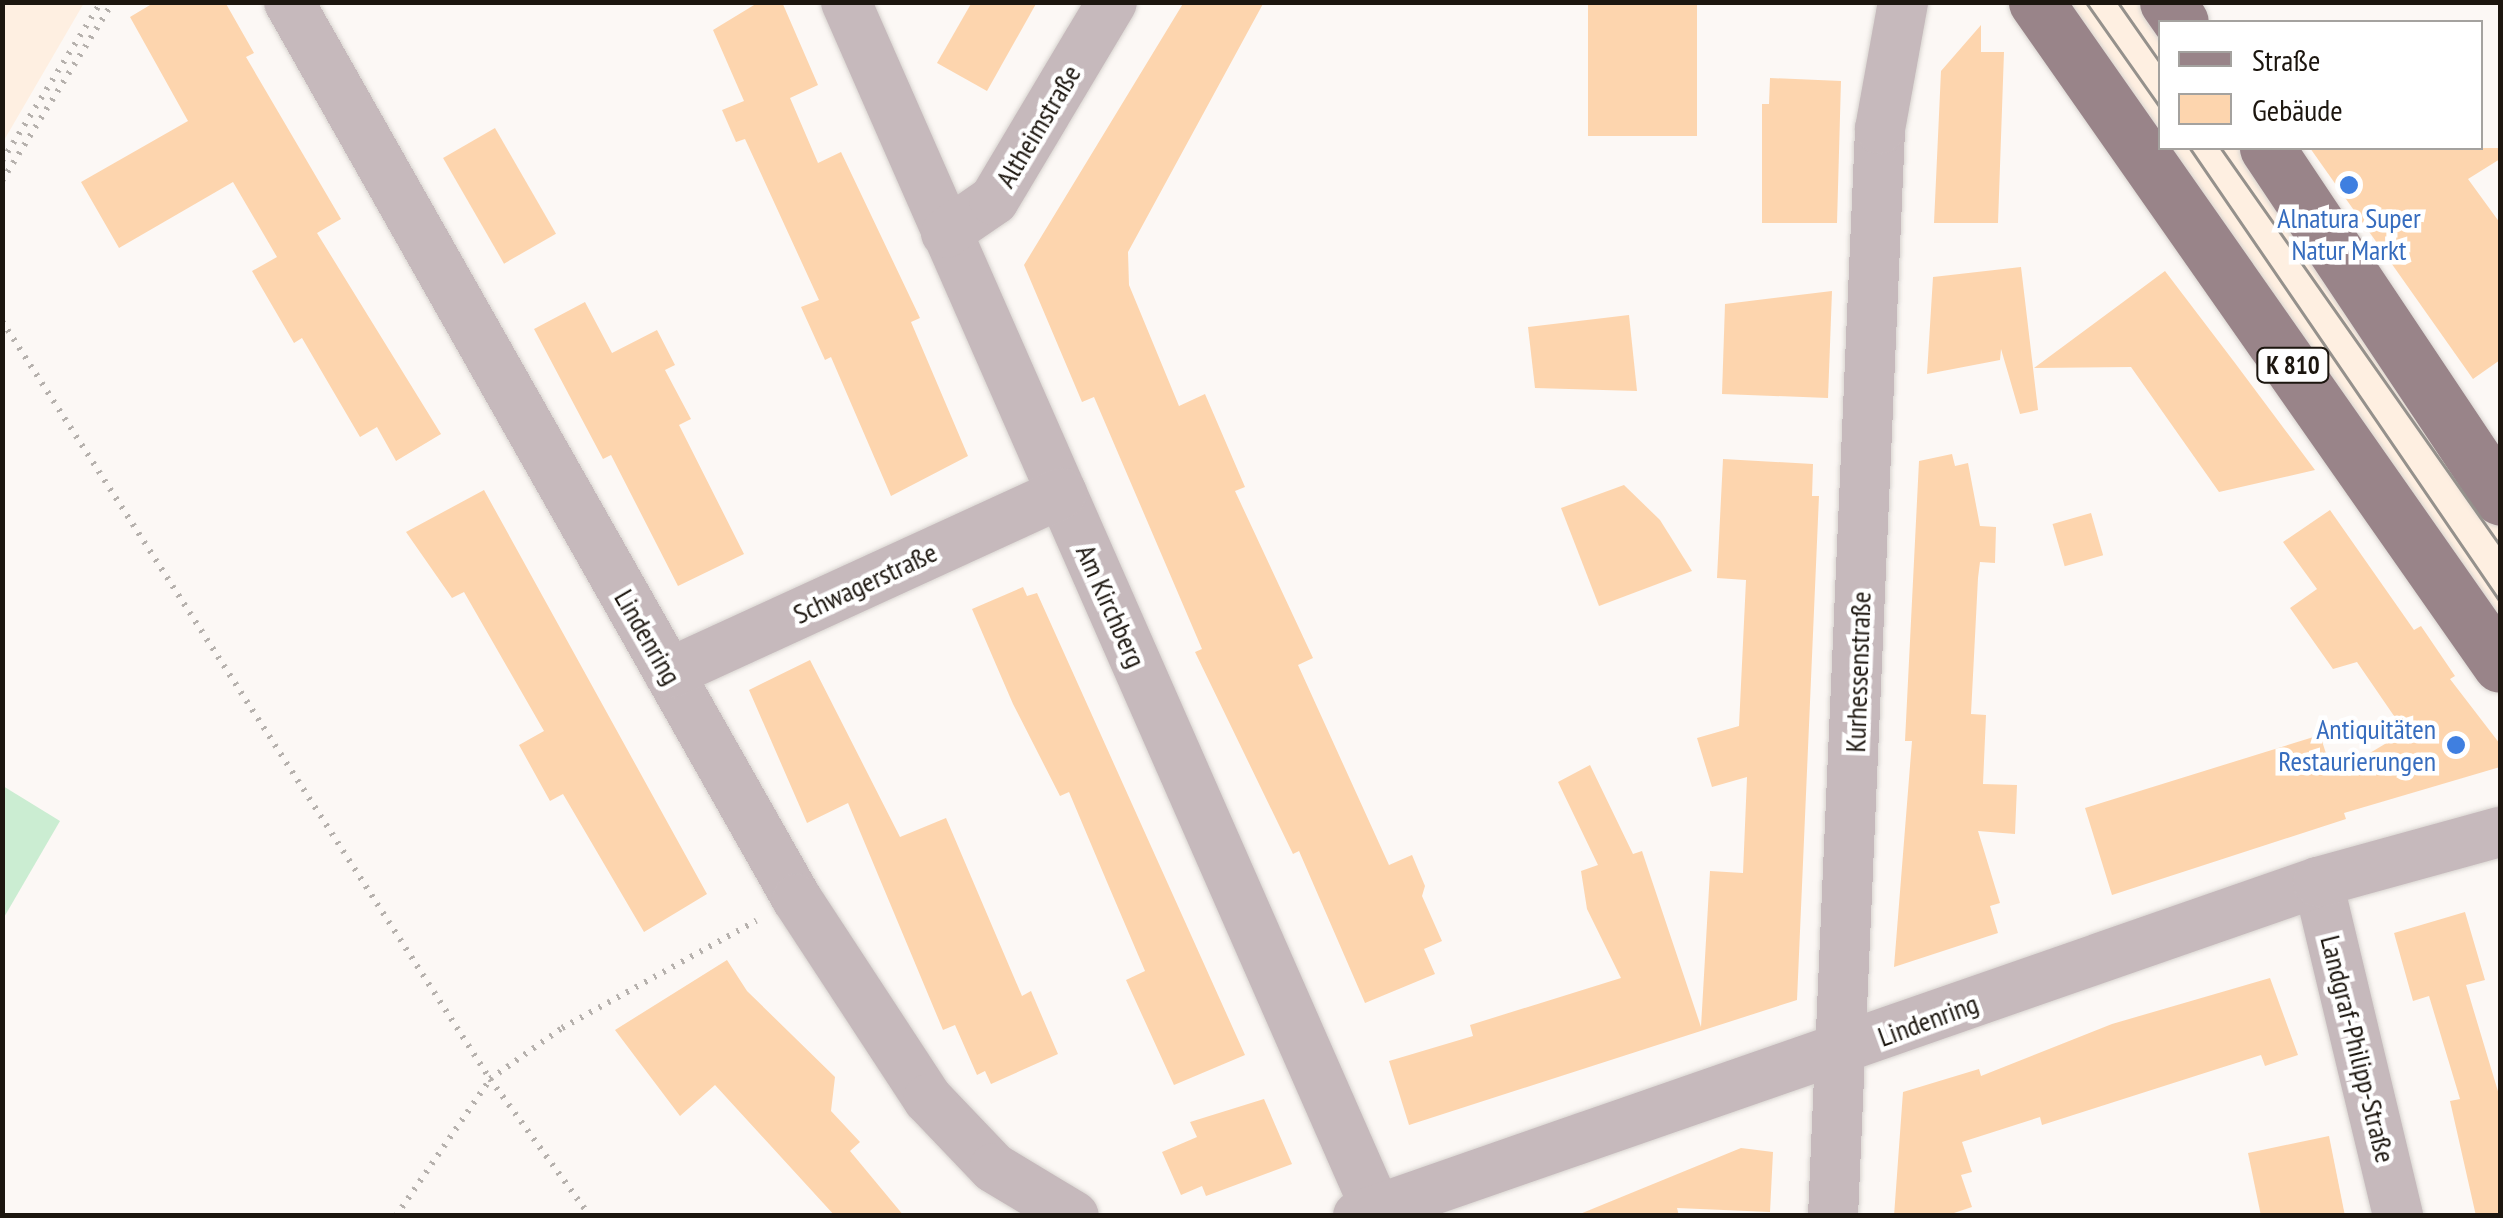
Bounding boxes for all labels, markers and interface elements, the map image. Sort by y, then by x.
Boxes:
legend [2158,20,2483,150]
text: Straße [2252,40,2320,79]
street label: Altheimstraße [988,59,1088,193]
text: Gebäude [2252,90,2343,129]
marker: Alnatura Super Natur Markt [2338,174,2360,196]
place label: Alnatura Super Natur Markt [2277,201,2421,267]
road number: K 810 [2256,345,2330,385]
street label: Schwagerstraße [788,535,942,631]
street label: Am Kirchberg [1069,539,1153,673]
street label: Lindenring [607,584,689,690]
street label: Kurhessenstraße [1838,591,1878,753]
place label: Antiquitäten Restaurierungen [2278,712,2436,778]
marker: Antiquitäten Restaurierungen [2445,734,2467,756]
street label: Landgraf-Philipp-Straße [2314,932,2402,1166]
street label: Lindenring [1873,986,1983,1054]

